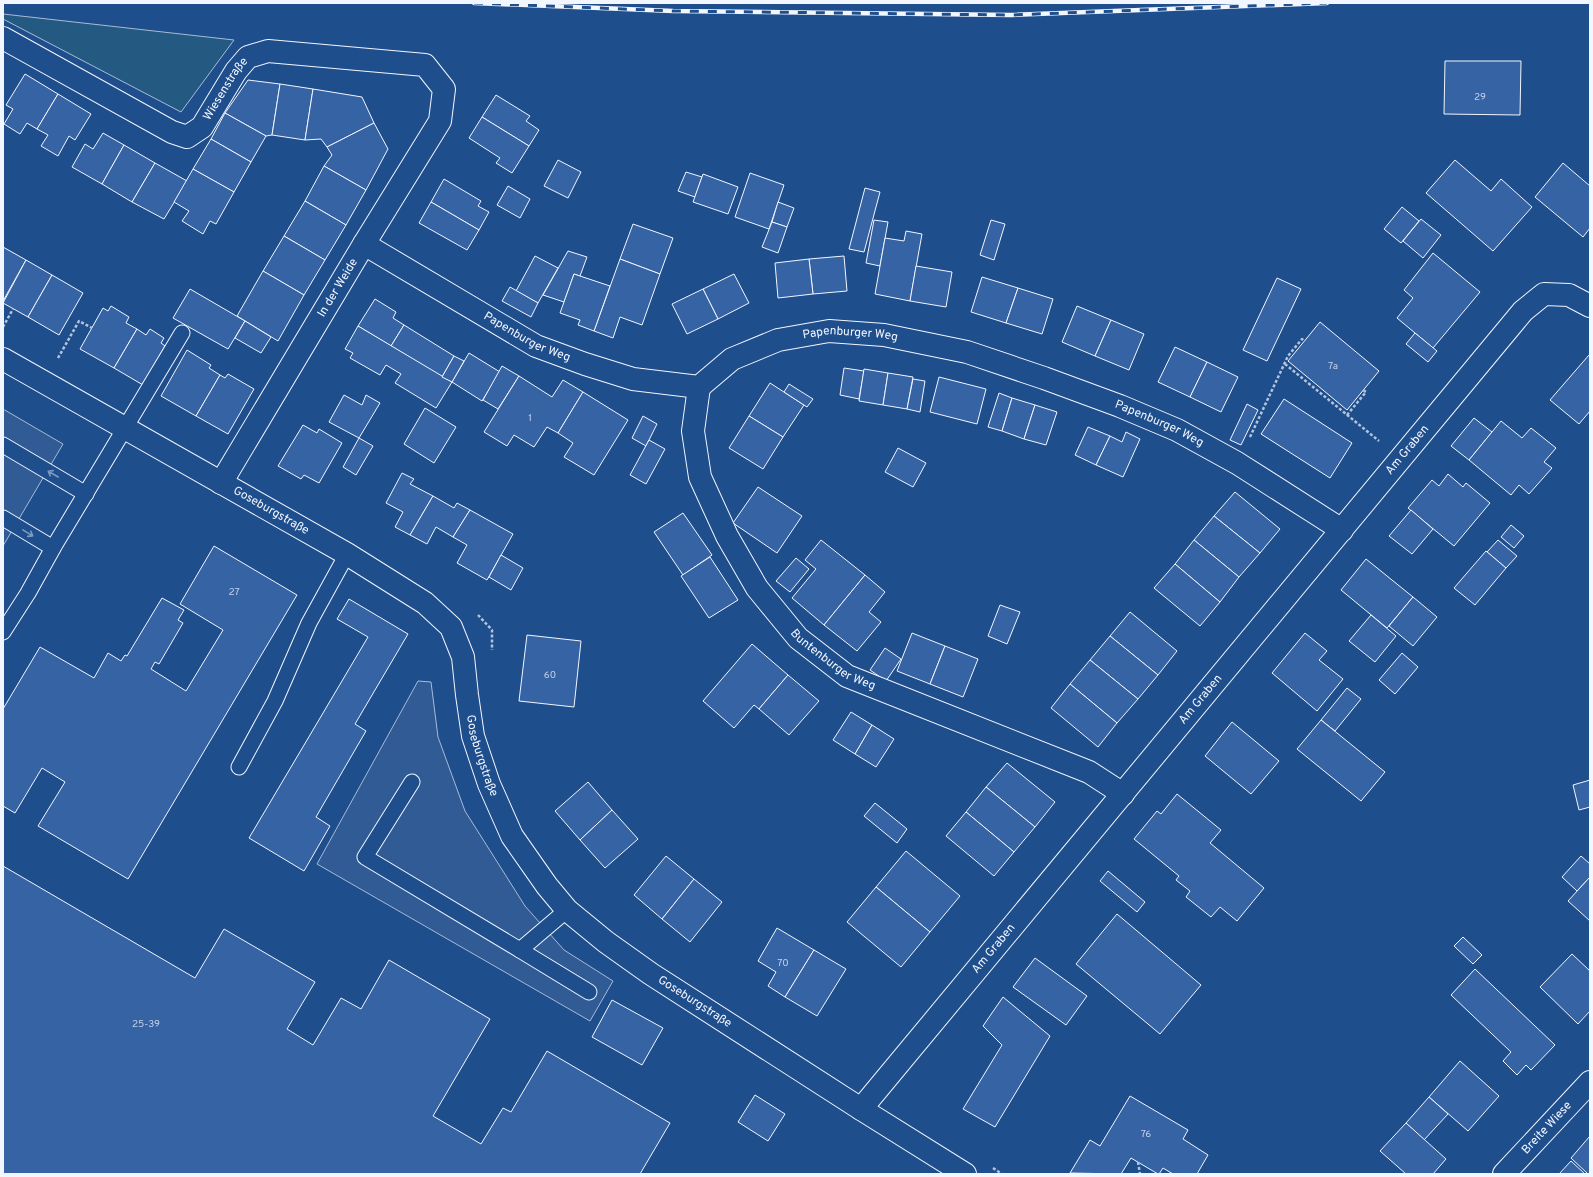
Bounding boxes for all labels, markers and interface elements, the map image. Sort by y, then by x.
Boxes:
street label: Wiesenstraße [200,54,252,124]
house number: 29 [1474,91,1486,104]
street label: In der Weide [314,256,362,320]
street label: Papenburger Weg [480,309,573,366]
street label: Papenburger Weg [801,323,899,346]
house number: 7a [1328,360,1338,373]
street label: Papenburger Weg [1113,397,1206,451]
house number: 1 [528,412,532,425]
street label: Am Graben [1382,422,1433,479]
one-way arrow [47,470,59,478]
street label: Goseburgstraße [230,483,312,539]
one-way arrow [22,530,34,538]
house number: 27 [228,586,240,599]
street label: Buntenburger Weg [786,626,878,694]
house number: 60 [544,669,556,682]
street label: Am Graben [1175,671,1226,728]
street label: Goseburgstraße [462,714,502,799]
street label: Am Graben [968,921,1019,977]
house number: 70 [777,957,789,970]
street label: Goseburgstraße [654,972,735,1032]
house number: 25-39 [132,1018,160,1031]
street label: Breite Wiese [1518,1098,1576,1158]
house number: 76 [1141,1128,1151,1141]

